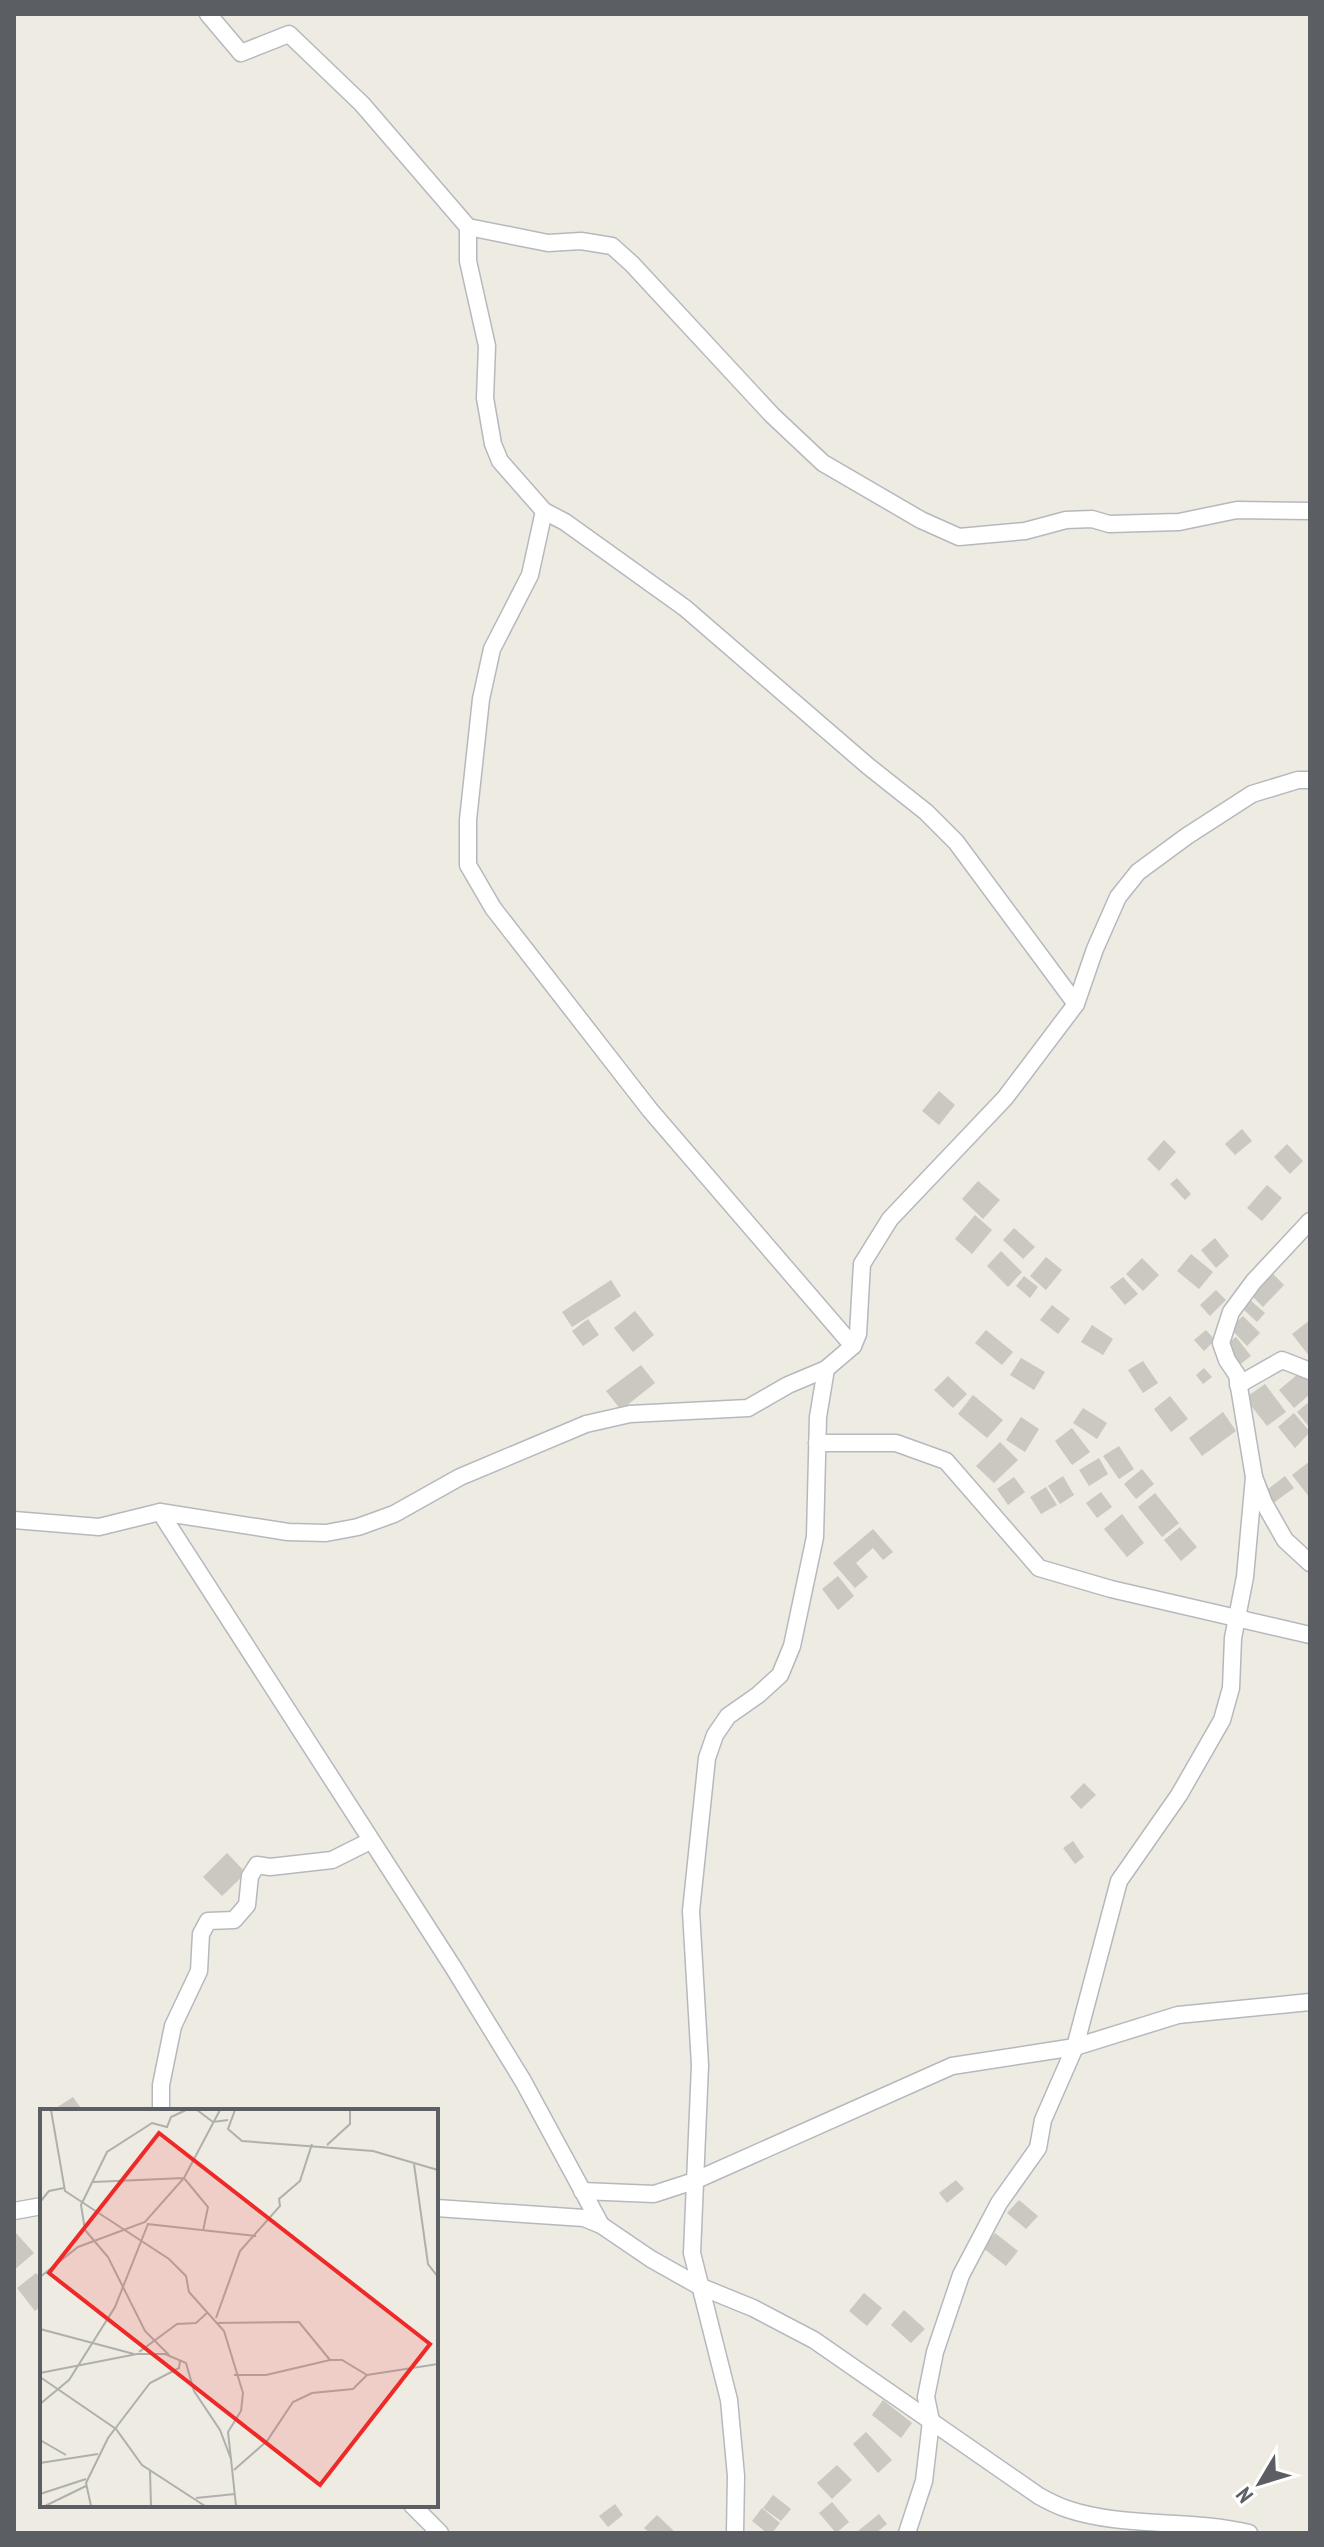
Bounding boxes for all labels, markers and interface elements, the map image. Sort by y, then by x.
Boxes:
inset map [40,2109,438,2507]
north arrow [1220,2443,1300,2523]
text: N [1230,2482,1259,2509]

